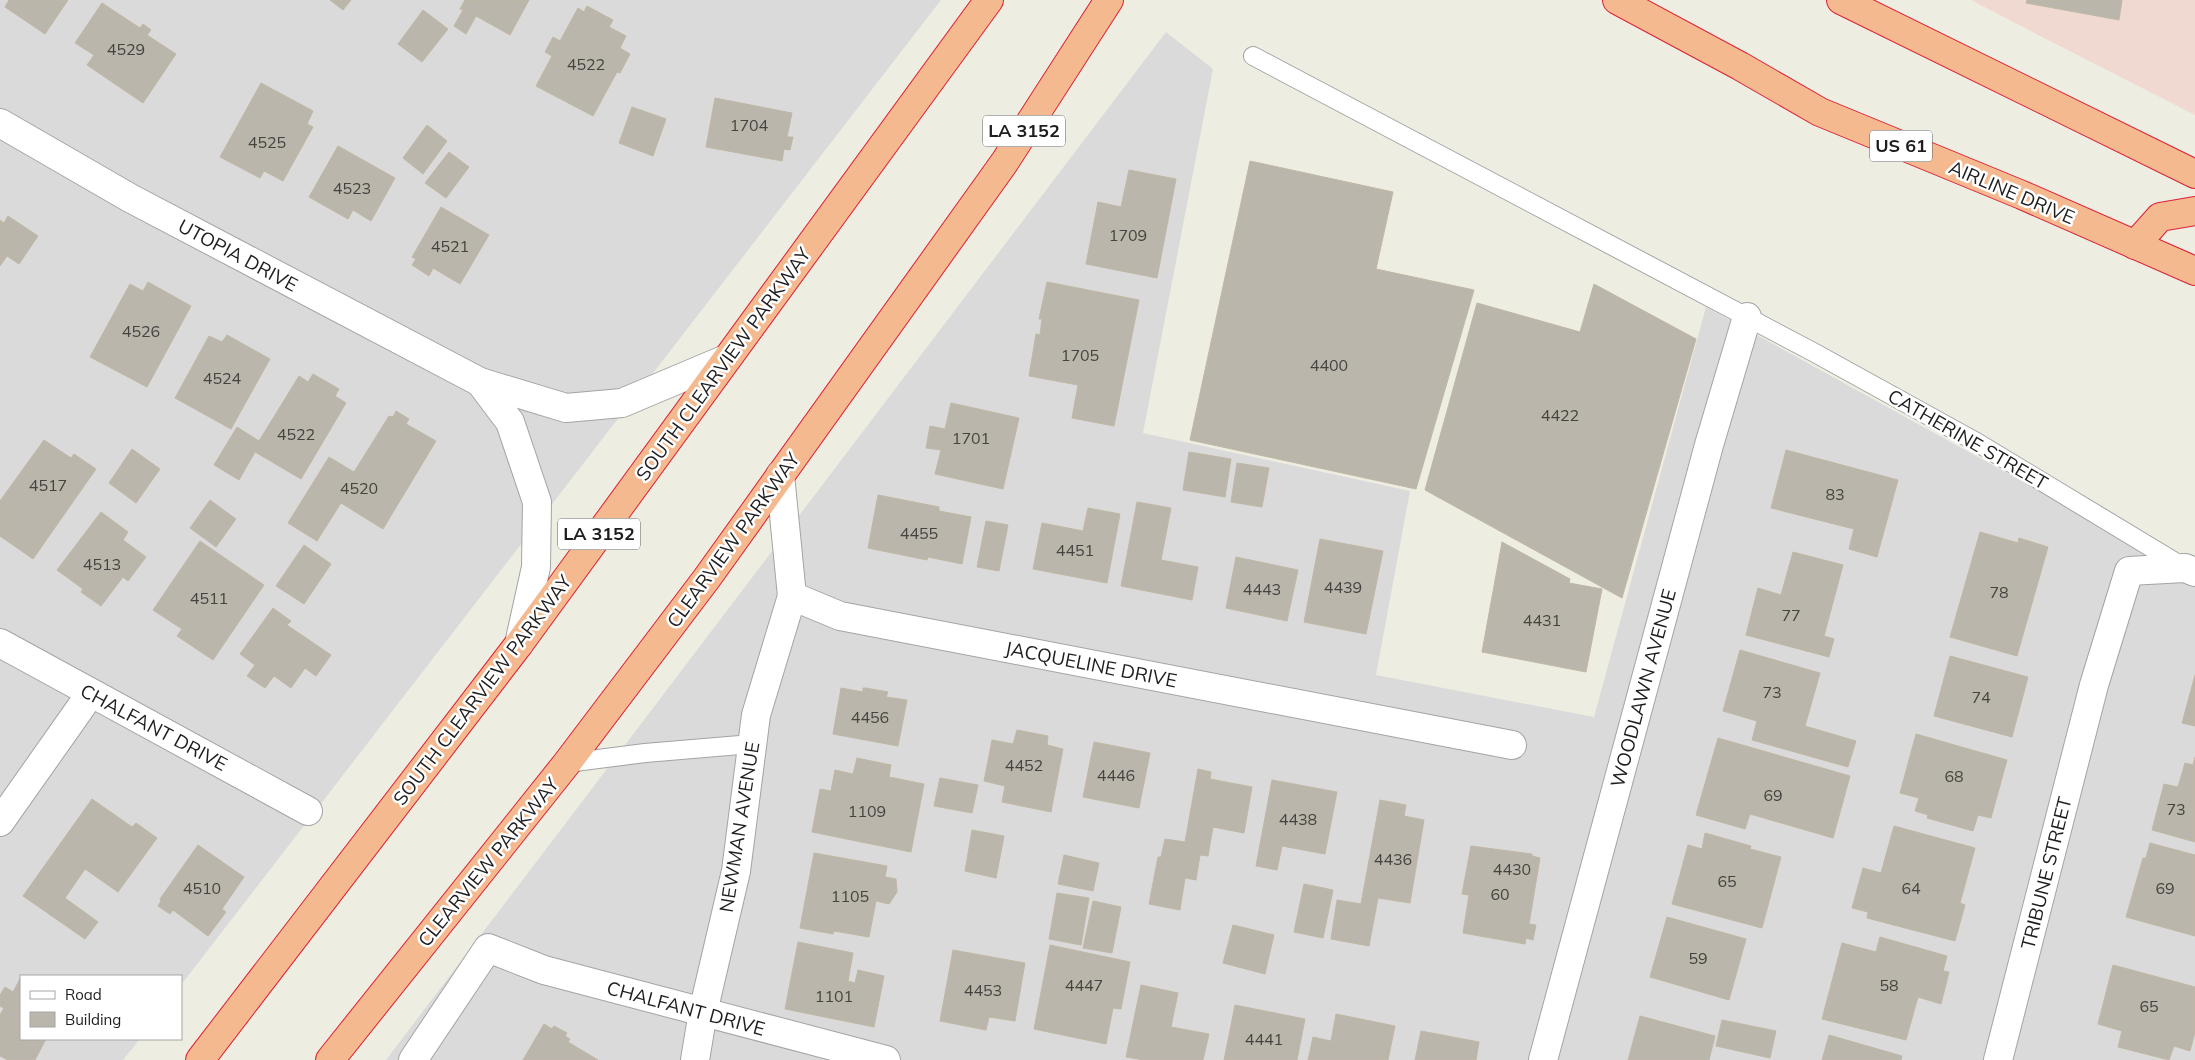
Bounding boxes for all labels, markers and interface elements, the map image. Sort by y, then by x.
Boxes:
house number: 4529 [107,39,145,59]
house number: 4522 [567,54,605,74]
house number: 1704 [730,115,769,135]
road number: LA 3152 [983,115,1065,146]
road number: US 61 [1870,130,1932,162]
house number: 4525 [248,132,286,152]
street label: AIRLINE DRIVE [1945,155,2079,229]
house number: 4523 [333,178,371,198]
street label: UTOPIA DRIVE [174,213,302,297]
house number: 1709 [1109,225,1147,245]
house number: 4521 [431,236,469,256]
street label: SOUTH CLEARVIEW PARKWAY [630,242,816,485]
house number: 4526 [122,321,160,341]
house number: 1705 [1061,345,1099,365]
house number: 4400 [1310,355,1348,375]
house number: 4524 [203,368,242,388]
street label: CATHERINE STREET [1884,383,2053,495]
house number: 4422 [1541,405,1579,425]
house number: 4522 [277,424,315,444]
house number: 1701 [952,428,990,448]
street label: CLEARVIEW PARKWAY [661,447,805,632]
house number: 4517 [29,475,67,495]
house number: 4520 [340,478,378,498]
house number: 83 [1825,484,1845,504]
road number: LA 3152 [558,518,640,550]
house number: 4455 [900,523,938,543]
house number: 4451 [1056,540,1094,560]
house number: 4513 [83,554,121,574]
street label: SOUTH CLEARVIEW PARKWAY [388,570,577,810]
house number: 4439 [1324,577,1362,597]
house number: 4443 [1243,579,1281,599]
house number: 78 [1989,582,2009,602]
street label: WOODLAWN AVENUE [1605,586,1681,790]
house number: 4511 [190,588,228,608]
house number: 77 [1781,605,1801,625]
house number: 4431 [1523,610,1561,630]
street label: JACQUELINE DRIVE [1003,636,1179,692]
street label: CHALFANT DRIVE [77,678,231,776]
house number: 73 [1762,682,1782,702]
house number: 74 [1971,687,1991,707]
house number: 4456 [851,707,889,727]
street label: NEWMAN AVENUE [714,740,764,914]
house number: 4452 [1005,755,1043,775]
house number: 4446 [1097,765,1135,785]
house number: 68 [1944,766,1964,786]
street label: CLEARVIEW PARKWAY [412,772,564,951]
house number: 69 [1763,785,1783,805]
street label: TRIBUNE STREET [2015,794,2077,952]
house number: 73 [2166,799,2186,819]
house number: 1109 [848,801,886,821]
house number: 4438 [1279,809,1317,829]
house number: 4436 [1374,849,1412,869]
house number: 4430 [1493,859,1531,879]
house number: 65 [1717,871,1737,891]
house number: 4510 [183,878,221,898]
house number: 64 [1901,878,1921,898]
house number: 69 [2155,878,2175,898]
house number: 60 [1490,884,1510,904]
house number: 1105 [831,886,869,906]
house number: 59 [1688,948,1708,968]
legend [20,975,182,1040]
street label: CHALFANT DRIVE [604,975,768,1041]
house number: 4447 [1065,975,1103,995]
house number: 58 [1879,975,1899,995]
house number: 4453 [964,980,1002,1000]
text: Road [65,985,102,1004]
house number: 1101 [815,986,853,1006]
house number: 65 [2139,996,2159,1016]
text: Building [65,1010,121,1029]
house number: 4441 [1245,1029,1283,1049]

